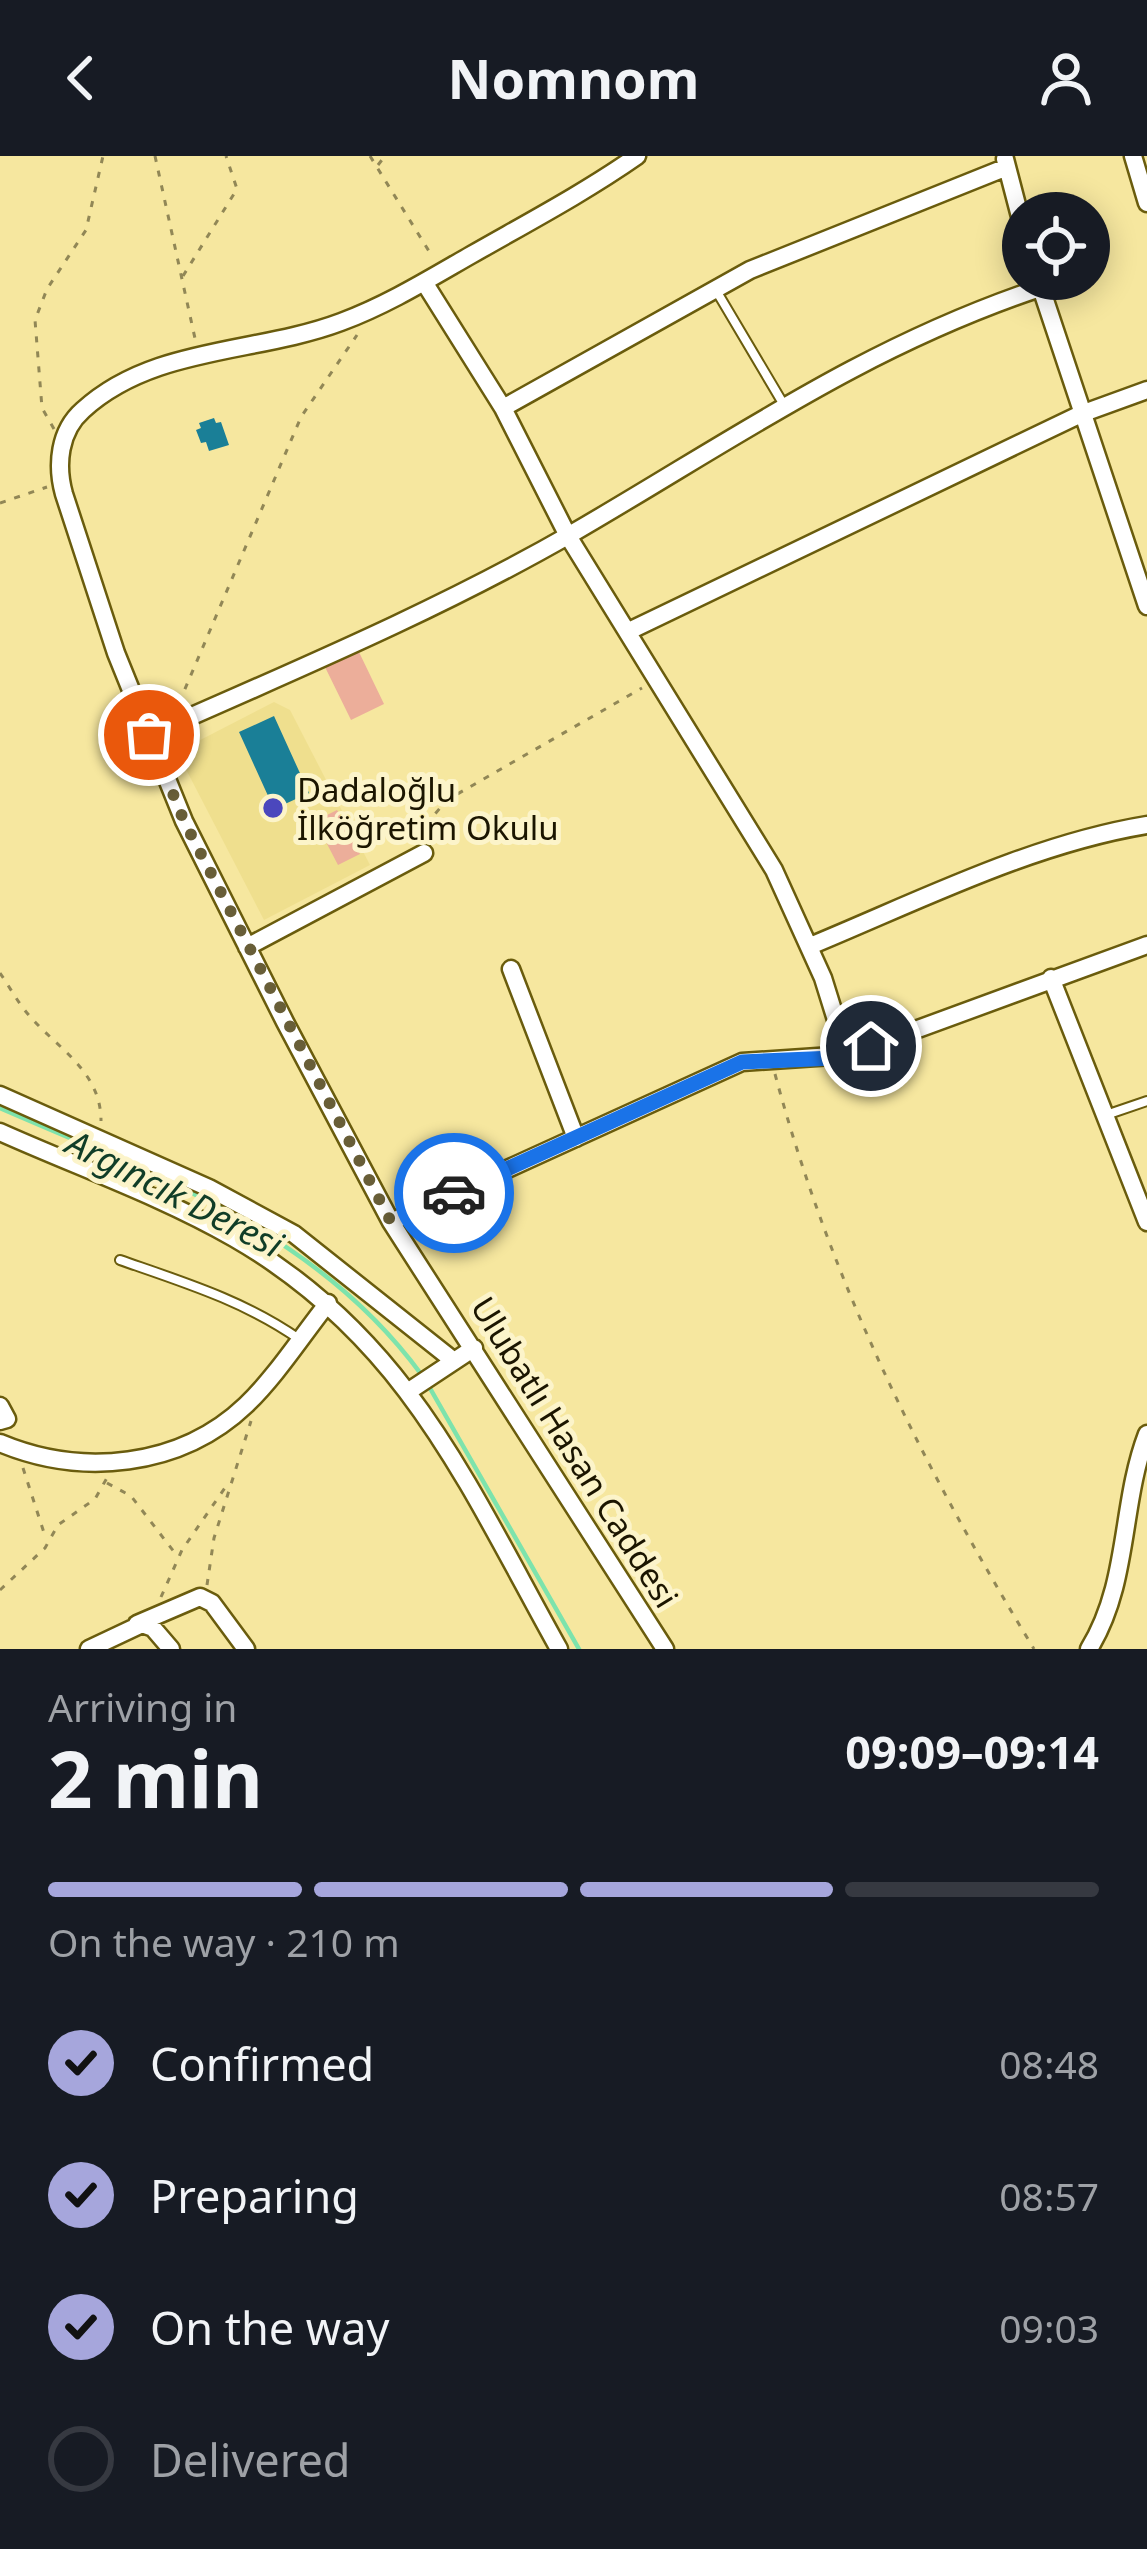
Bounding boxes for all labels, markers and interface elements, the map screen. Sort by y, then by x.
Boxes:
text: Nomnom [448,41,699,115]
icon: back [48,45,114,111]
icon: person [1033,45,1099,111]
map controls [1002,192,1110,300]
button: locate [1002,192,1110,300]
pin [98,684,200,786]
icon: bag [116,702,182,768]
place label: Dadaloğlu İlköğretim Okulu [297,767,559,850]
marker: Dadaloğlu İlköğretim Okulu [260,795,286,821]
pin [820,995,922,1097]
icon: home [838,1013,904,1079]
water label: Argıncık Deresi [56,1116,292,1269]
courier [394,1133,514,1253]
icon: car [421,1160,487,1226]
street label: Ulubatlı Hasan Caddesi [461,1288,689,1616]
text: Arriving in [48,1680,237,1733]
text: 09:09–09:14 [845,1721,1099,1782]
text: 2 min [48,1725,263,1831]
text: On the way · 210 m [48,1915,400,1968]
icon: check [48,2030,114,2096]
text: Confirmed [150,2033,374,2094]
text: 08:48 [999,2037,1099,2090]
icon: check [48,2162,114,2228]
text: Preparing [150,2165,359,2226]
text: 08:57 [999,2169,1099,2222]
icon: check [48,2294,114,2360]
text: On the way [150,2297,389,2358]
text: 09:03 [999,2301,1099,2354]
text: Delivered [150,2429,350,2490]

